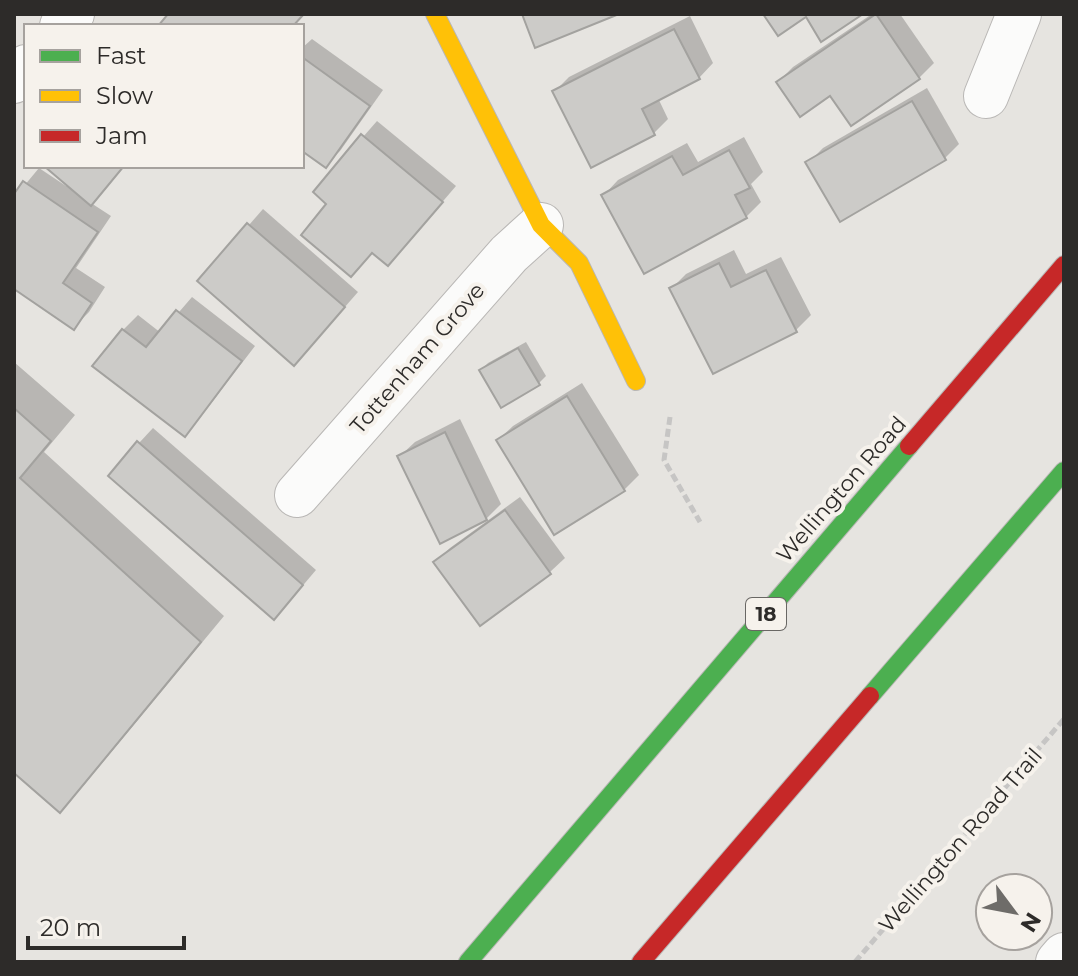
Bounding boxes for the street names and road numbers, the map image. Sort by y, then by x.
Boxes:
street label: Tottenham Grove [344,277,490,439]
street label: Wellington Road [771,411,912,568]
road number: 18 [746,598,786,630]
street label: Wellington Road Trail [873,743,1048,938]

